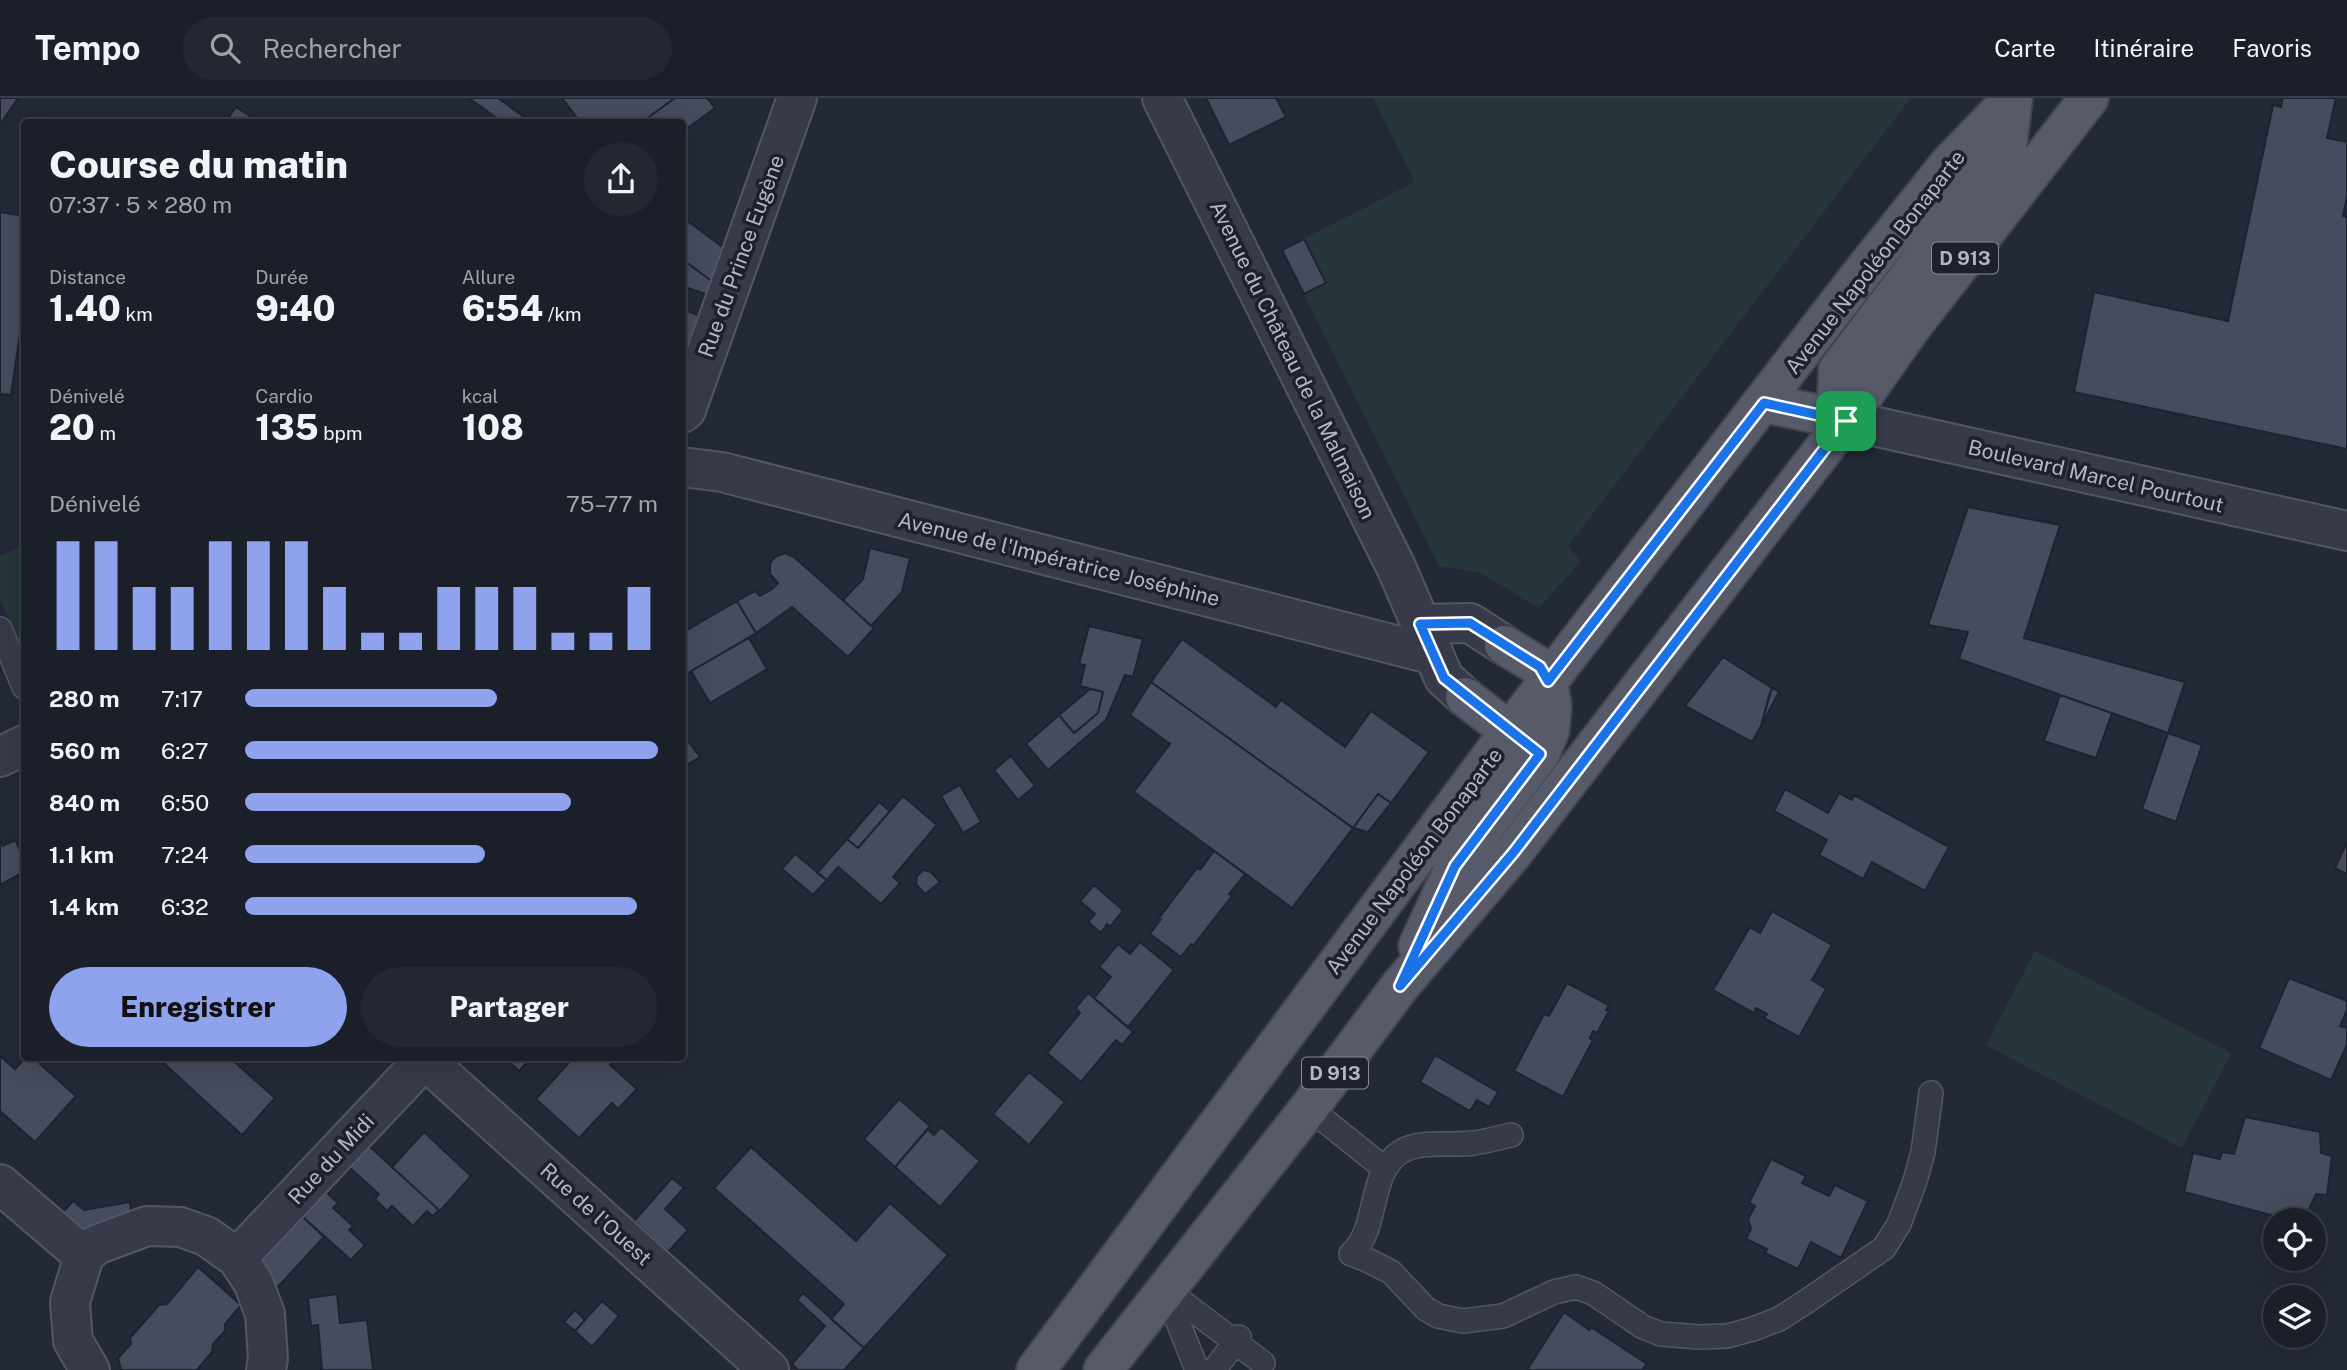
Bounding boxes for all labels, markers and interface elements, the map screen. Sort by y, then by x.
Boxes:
search box [182,17,672,80]
text: Tempo [35,29,140,67]
icon: search [206,29,244,67]
text: Rechercher [262,33,402,64]
text: Carte [1994,34,2056,62]
text: Itinéraire [2094,34,2194,62]
text: Favoris [2232,34,2312,62]
text: Course du matin [49,142,348,187]
button: share [584,142,658,216]
street label: Avenue Napoléon Bonaparte [1780,145,1970,379]
street label: Rue du Prince Eugène [693,151,789,361]
text: 07:37 · 5 × 280 m [49,191,232,218]
street label: Avenue du Château de la Malmaison [1205,197,1381,523]
road number: D 913 [1932,242,1998,274]
text: Distance [49,266,126,288]
text: Durée [255,266,308,288]
text: Allure [462,266,515,288]
text: 1.40 [49,288,121,329]
text: 9:40 [255,288,336,329]
text: 6:54 [462,288,543,329]
text: km [121,303,153,325]
text: /km [543,303,582,325]
text: Dénivelé [49,385,125,407]
text: Cardio [255,385,313,407]
text: kcal [462,385,498,407]
pin [1816,391,1876,451]
icon: arrive [1827,402,1865,440]
text: 20 [49,407,95,448]
text: 135 [255,407,319,448]
text: 108 [462,407,524,448]
text: m [95,422,116,444]
text: bpm [319,422,362,444]
street label: Boulevard Marcel Pourtout [1966,434,2226,518]
text: Dénivelé [49,490,141,517]
text: 75–77 m [566,490,658,517]
street label: Avenue de l'Impératrice Joséphine [896,507,1222,611]
text: 280 m [49,685,120,712]
text: 7:17 [161,685,203,712]
text: 560 m [49,737,120,764]
text: 6:27 [161,737,208,764]
street label: Avenue Napoléon Bonaparte [1321,743,1507,979]
text: 840 m [49,789,120,816]
text: 6:50 [161,789,209,816]
text: 1.1 km [49,841,114,868]
text: 7:24 [161,841,209,868]
text: 1.4 km [49,893,119,920]
text: 6:32 [161,893,209,920]
button: Enregistrer [49,967,347,1047]
button: Partager [361,967,658,1047]
road number: D 913 [1302,1057,1368,1088]
street label: Rue du Midi [283,1109,379,1209]
street label: Rue de l'Ouest [535,1158,657,1270]
map controls [2263,1208,2326,1348]
button: locate [2263,1208,2326,1271]
button: layers [2263,1285,2326,1348]

